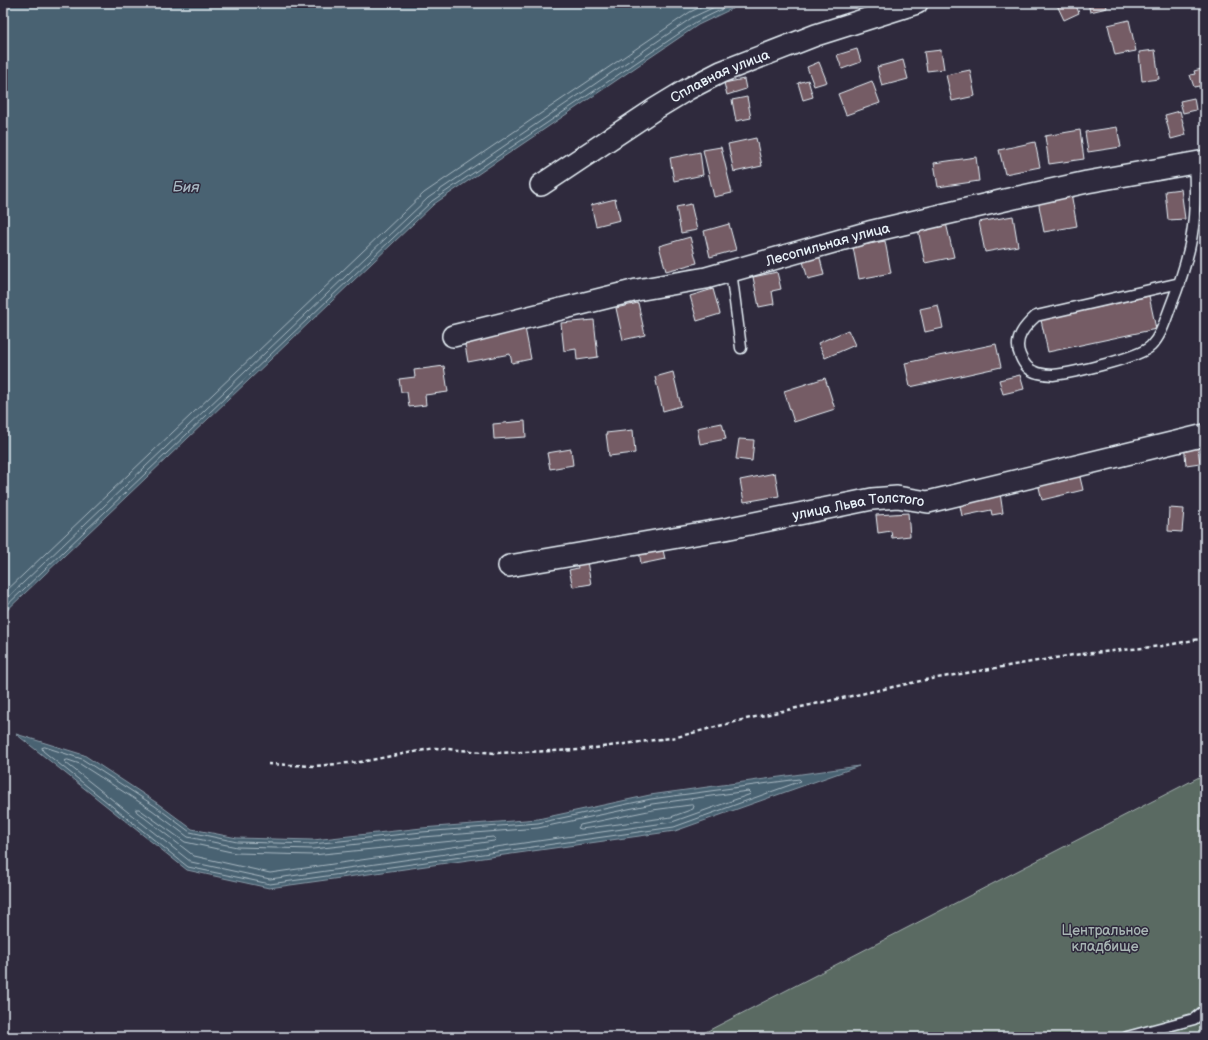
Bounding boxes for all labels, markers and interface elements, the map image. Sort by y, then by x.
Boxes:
street label: Сплавная улица [667,46,773,107]
water label: Бия [172,178,200,197]
street label: Лесопильная улица [763,219,892,270]
street label: улица Льва Толстого [791,489,926,524]
park label: Центральное кладбище [1061,922,1149,955]

